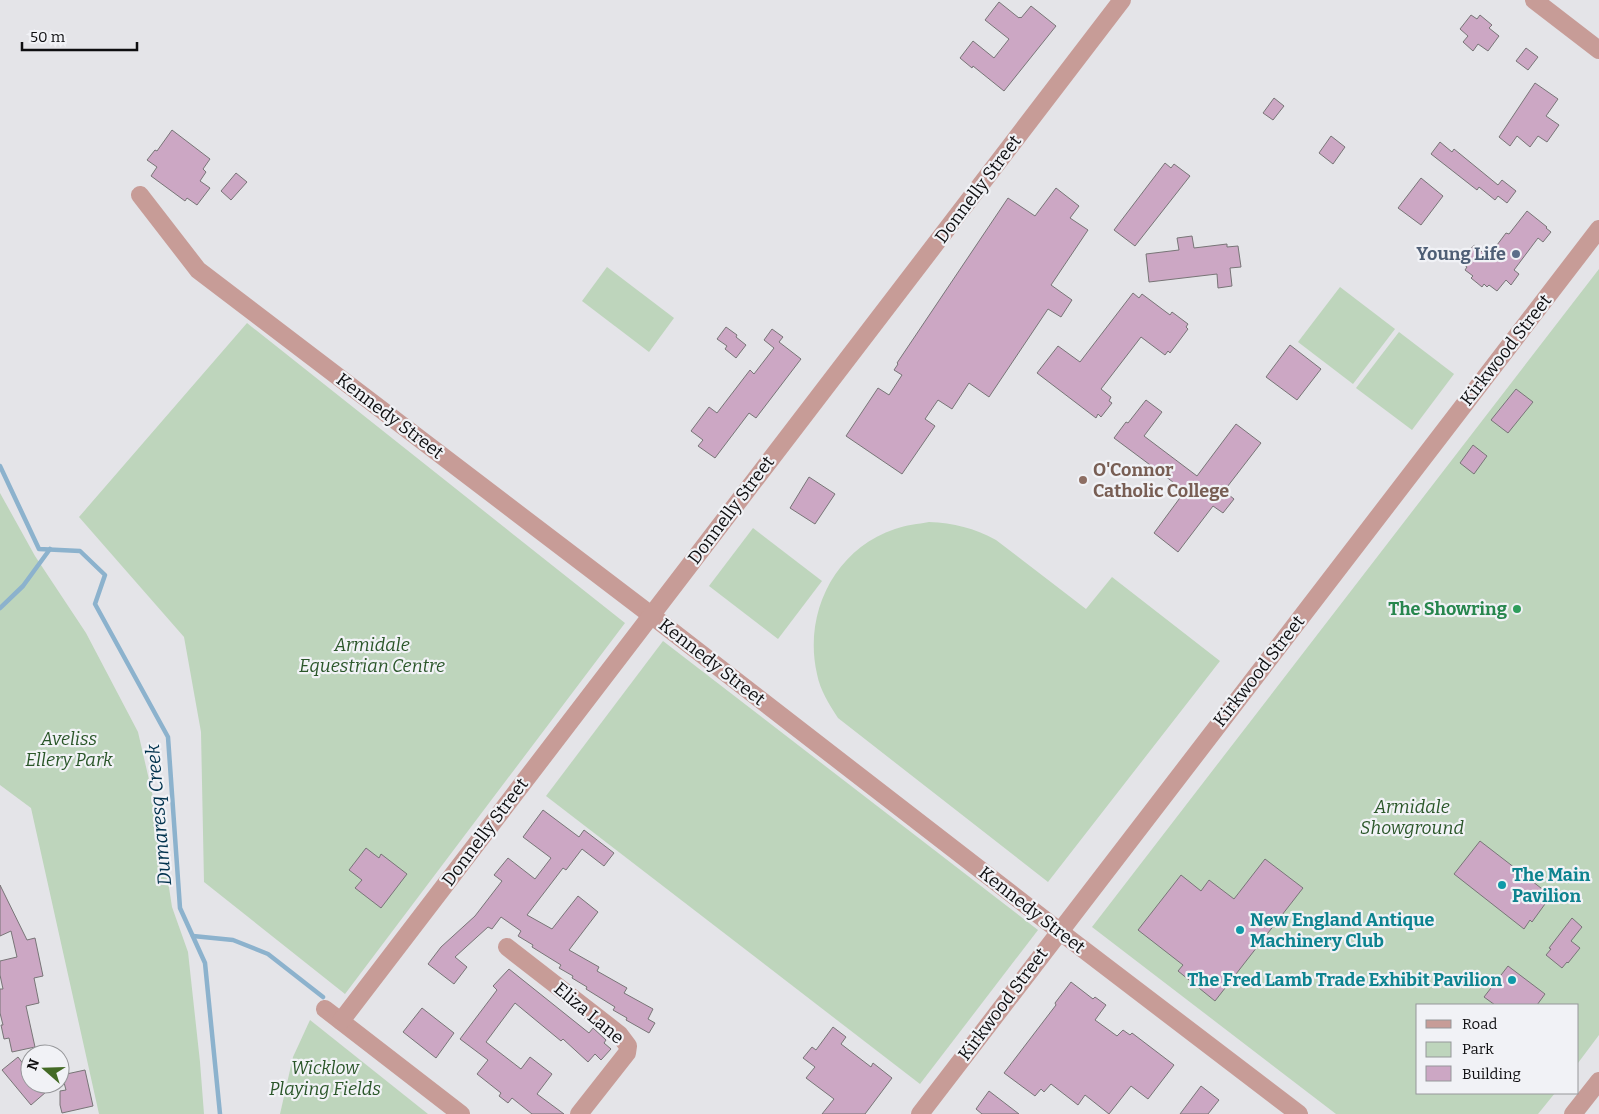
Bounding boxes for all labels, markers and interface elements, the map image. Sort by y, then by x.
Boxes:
scale bar [22,20,138,52]
text: 50 m [30,28,66,46]
street label: Donnelly Street [930,130,1026,247]
place label: Young Life [1416,243,1506,265]
marker: Young Life [1510,248,1522,260]
street label: Kirkwood Street [1456,290,1557,410]
street label: Kennedy Street [332,368,448,464]
street label: Donnelly Street [683,451,779,568]
place label: O'Connor Catholic College [1093,459,1229,502]
marker: O'Connor Catholic College [1077,474,1089,486]
place label: The Showring [1388,598,1508,620]
marker: The Showring [1511,603,1523,615]
street label: Kirkwood Street [1209,611,1310,731]
street label: Kennedy Street [654,614,770,711]
park label: Armidale Equestrian Centre [299,634,445,677]
park label: Aveliss Ellery Park [25,728,113,771]
water label: Dumaresq Creek [141,743,176,887]
street label: Donnelly Street [437,773,533,890]
park label: Armidale Showground [1360,796,1464,839]
street label: Kennedy Street [974,862,1090,959]
place label: The Main Pavilion [1512,864,1591,907]
marker: The Main Pavilion [1496,879,1508,891]
place label: New England Antique Machinery Club [1250,909,1435,952]
marker: New England Antique Machinery Club [1234,924,1246,936]
street label: Kirkwood Street [954,943,1053,1065]
place label: The Fred Lamb Trade Exhibit Pavilion [1187,969,1502,991]
marker: The Fred Lamb Trade Exhibit Pavilion [1506,974,1518,986]
street label: Eliza Lane [550,977,628,1049]
legend [1416,1004,1579,1094]
text: Road [1462,1015,1497,1033]
text: Park [1462,1040,1494,1058]
north arrow [20,1044,70,1094]
text: N [23,1057,43,1073]
park label: Wicklow Playing Fields [269,1057,381,1100]
text: Building [1462,1065,1521,1083]

